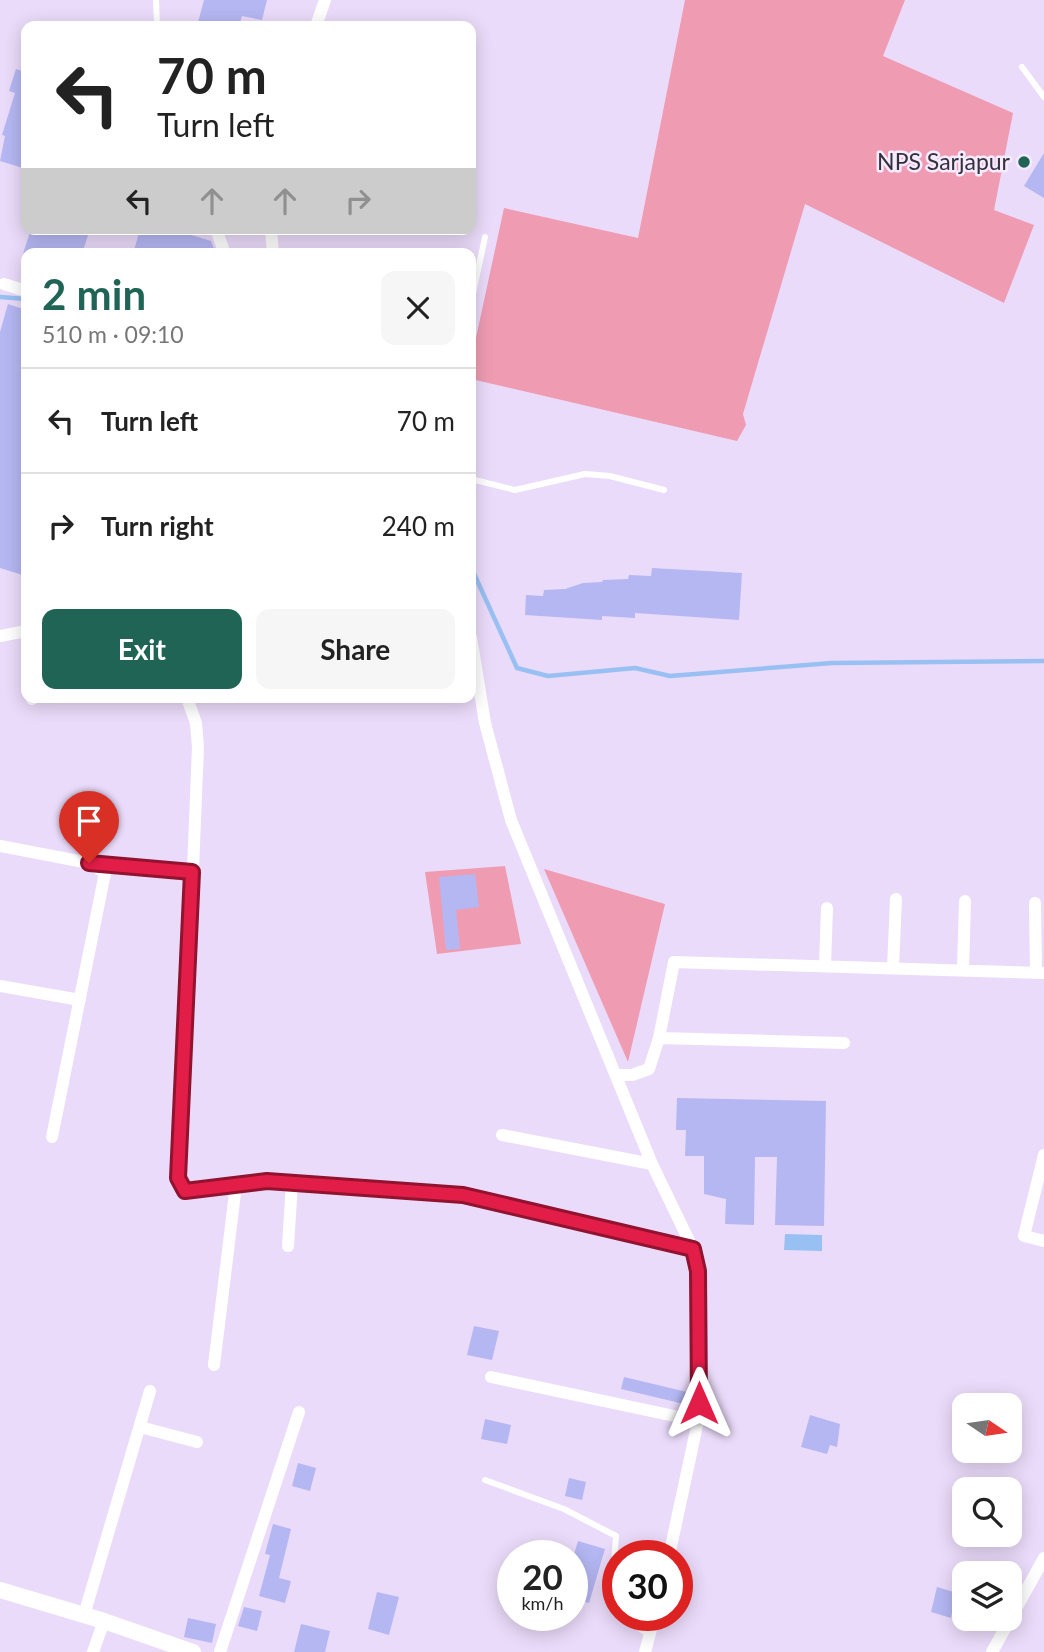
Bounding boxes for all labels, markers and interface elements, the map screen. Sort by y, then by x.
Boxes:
text: 70 m [157,46,267,104]
icon: left [42,49,133,140]
text: Turn left [157,105,274,144]
place label: NPS Sarjapur [877,147,1011,175]
marker: NPS Sarjapur [1016,154,1032,170]
icon: left [120,182,158,220]
icon: ahead [193,182,231,220]
icon: ahead [266,182,304,220]
icon: right [339,182,377,220]
text: 2 min [42,269,146,319]
button: close [381,271,455,345]
text: 510 m · 09:10 [42,320,184,348]
icon: left [42,402,80,440]
text: Turn left [101,405,198,437]
text: 70 m [397,405,455,437]
icon: right [42,507,80,545]
text: Turn right [101,510,214,542]
text: 240 m [382,510,455,542]
button: Exit [42,609,242,689]
button: Share [256,609,455,689]
pin [59,791,119,863]
icon: arrive [70,802,108,840]
position arrow [662,1366,736,1440]
north arrow [952,1393,1022,1463]
map controls [952,1393,1022,1631]
button: search [952,1477,1022,1547]
speed limit sign: 30 [602,1540,693,1631]
text: 20 [522,1555,563,1597]
button: layers [952,1561,1022,1631]
text: km/h [521,1592,564,1614]

